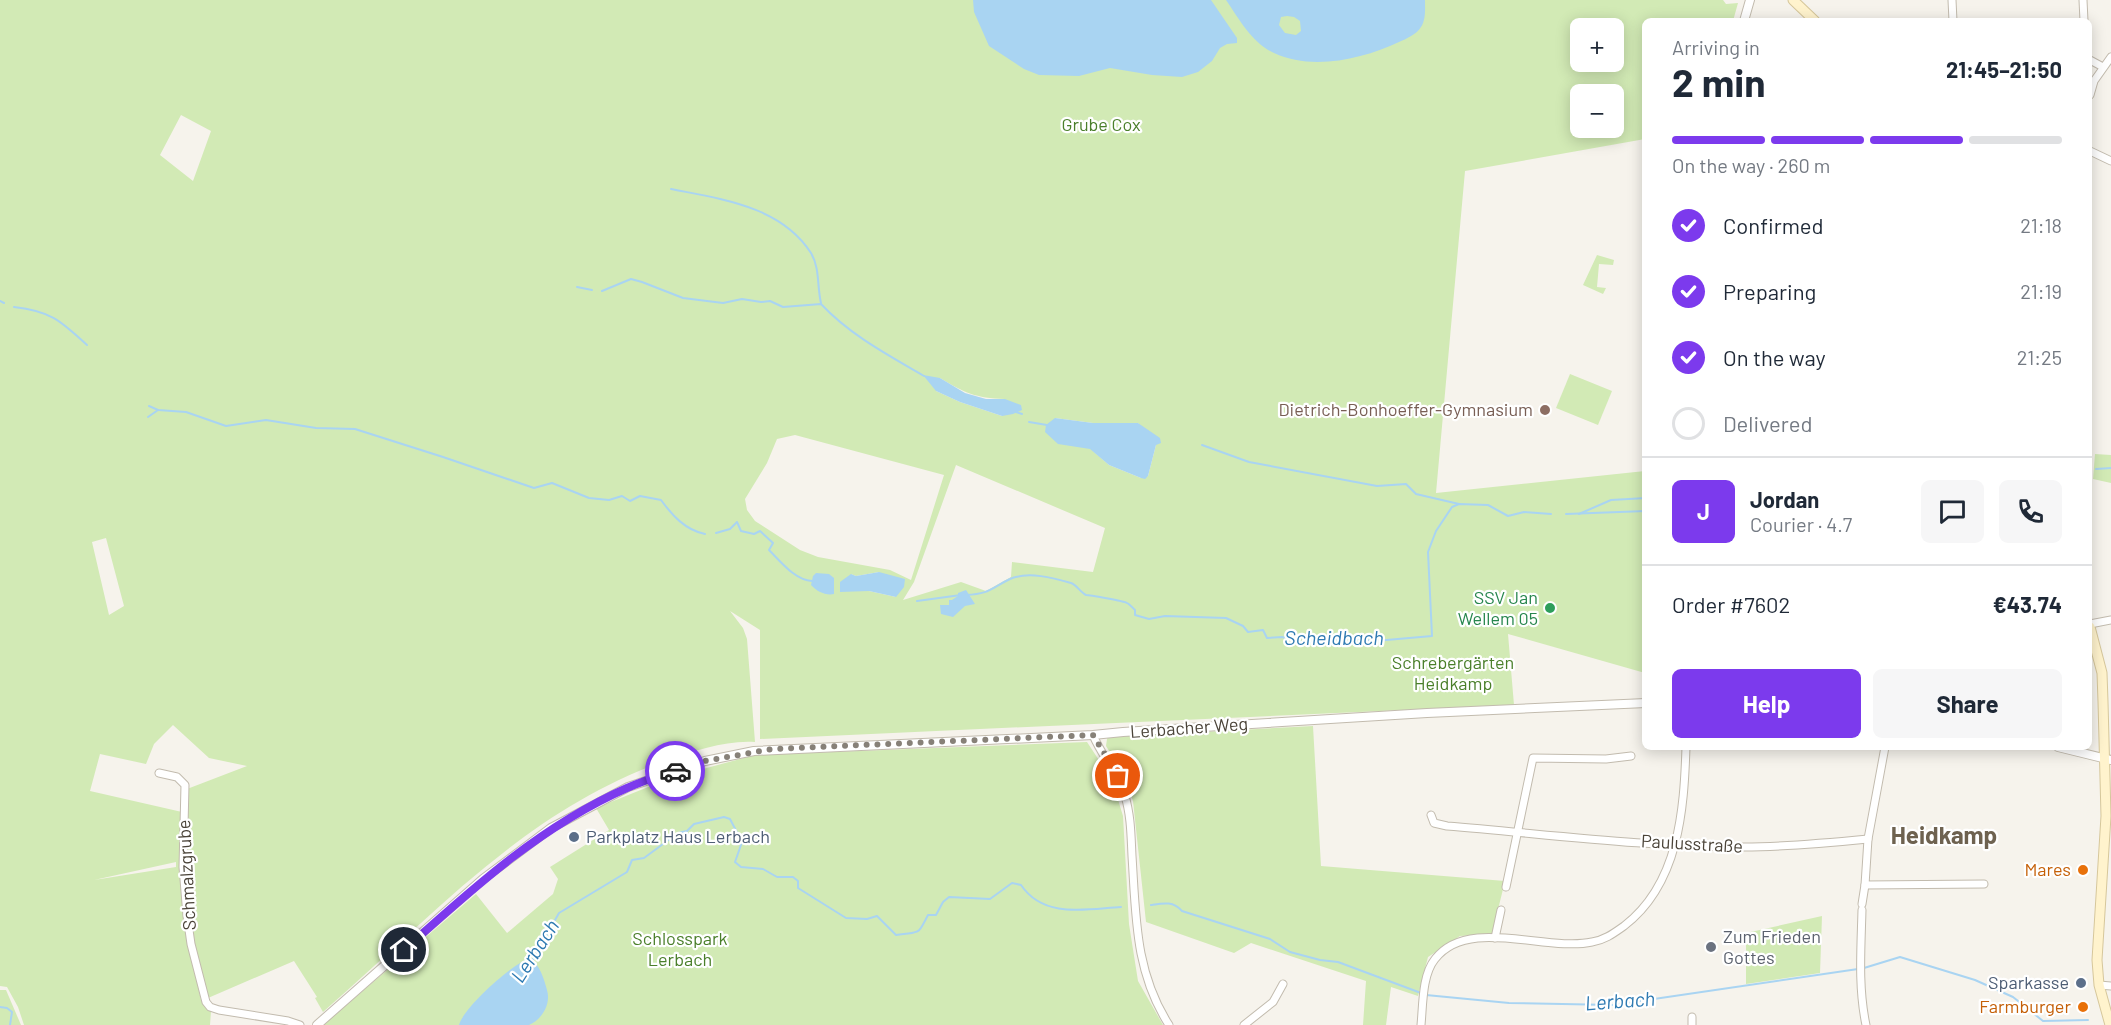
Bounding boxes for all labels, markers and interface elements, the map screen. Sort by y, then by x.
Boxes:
map controls [1570,18,1624,138]
button: + [1570,18,1624,72]
text: Arriving in [1672,35,1760,59]
text: 21:45–21:50 [1946,56,2062,82]
text: 2 min [1672,58,1765,105]
button: − [1570,84,1624,138]
park label: Grube Cox [1061,113,1141,135]
text: On the way · 260 m [1672,153,1830,177]
icon: check [1672,209,1705,242]
text: Confirmed [1723,212,1823,238]
text: 21:18 [2020,213,2062,237]
icon: check [1672,275,1705,308]
text: Preparing [1723,278,1816,304]
text: 21:19 [2020,279,2062,303]
icon: check [1672,341,1705,374]
text: On the way [1723,344,1826,370]
text: 21:25 [2017,345,2062,369]
place label: Dietrich-Bonhoeffer-Gymnasium [1278,398,1533,420]
marker: Dietrich-Bonhoeffer-Gymnasium [1538,403,1552,417]
text: Delivered [1723,410,1812,436]
button: chat [1921,480,1984,543]
button: phone [1999,480,2062,543]
text: Jordan [1750,486,1819,512]
text: J [1697,498,1710,524]
text: Courier · 4.7 [1750,512,1852,536]
place label: SSV Jan Wellem 05 [1458,586,1538,629]
text: Order #7602 [1672,591,1790,617]
text: €43.74 [1993,591,2062,617]
marker: SSV Jan Wellem 05 [1543,601,1557,615]
water label: Scheidbach [1284,625,1384,649]
park label: Schrebergärten Heidkamp [1392,651,1514,694]
button: Help [1672,669,1861,738]
button: Share [1873,669,2062,738]
street label: Lerbacher Weg [1129,712,1249,742]
courier [645,741,705,801]
pin [1092,750,1143,801]
icon: car [659,755,692,788]
icon: bag [1101,759,1134,792]
street label: Schmalzgrube [172,819,200,931]
district label: Heidkamp [1891,820,1997,849]
place label: Parkplatz Haus Lerbach [586,825,770,847]
street label: Paulusstraße [1640,829,1744,857]
marker: Parkplatz Haus Lerbach [567,830,581,844]
place label: Mares [2024,858,2071,880]
marker: Mares [2076,863,2090,877]
water label: Lerbach [505,915,563,986]
pin [378,924,429,975]
place label: Zum Frieden Gottes [1723,925,1821,968]
park label: Schlosspark Lerbach [632,927,728,970]
icon: home [387,933,420,966]
marker: Zum Frieden Gottes [1704,940,1718,954]
place label: Sparkasse [1988,971,2069,993]
marker: Sparkasse [2074,976,2088,990]
water label: Lerbach [1584,986,1656,1014]
place label: Farmburger [1979,995,2071,1017]
marker: Farmburger [2076,1000,2090,1014]

